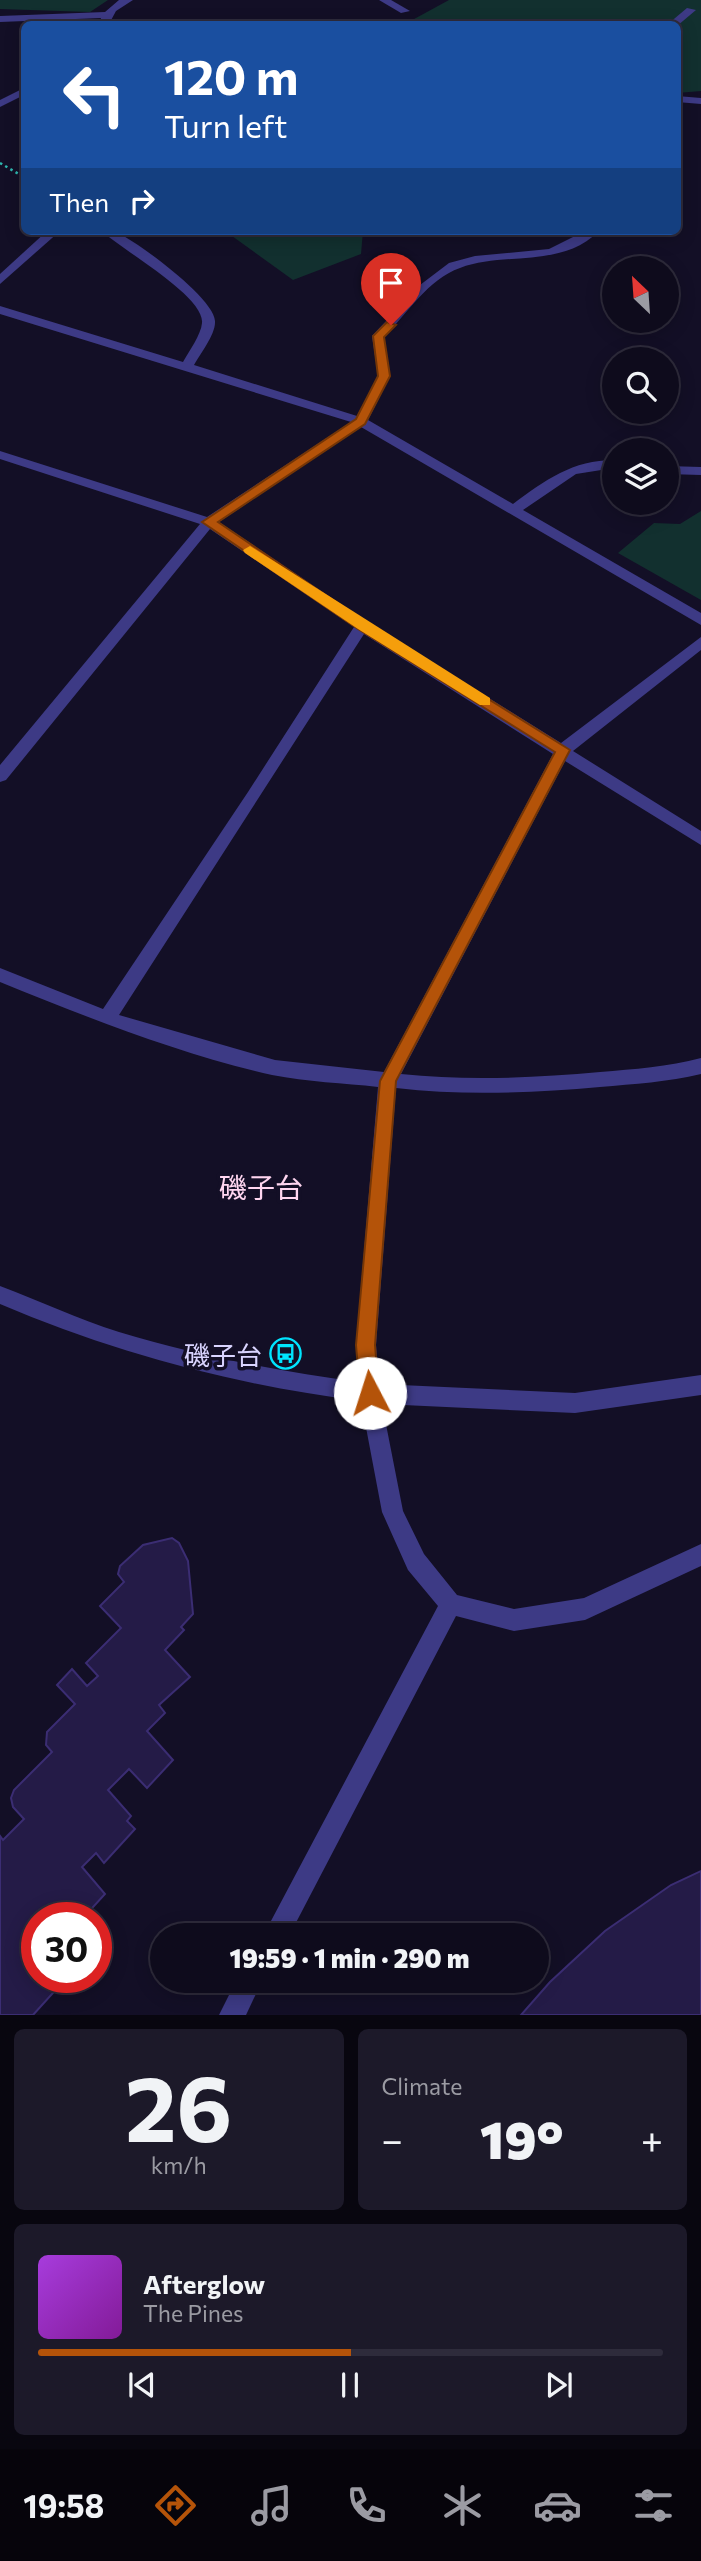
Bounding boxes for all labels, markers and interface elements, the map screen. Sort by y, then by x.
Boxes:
text: 120 m [164,45,298,105]
icon: left [49,49,140,140]
text: Turn left [164,105,288,145]
icon: right [123,182,161,220]
text: Then [49,186,109,217]
pin [361,253,421,325]
north arrow [602,256,679,332]
map controls [602,256,679,515]
icon: arrive [372,264,410,302]
button: search [602,347,679,424]
button: layers [602,438,679,515]
district label: 磯子台 [219,1170,303,1204]
bus stop icon: 磯子台 [268,1337,302,1371]
place label: 磯子台 [184,1339,262,1370]
position arrow [333,1356,407,1430]
speed limit sign: 30 [21,1902,112,1993]
text: 19:59 · 1 min · 290 m [230,1942,469,1973]
text: 26 [125,2049,232,2161]
text: Climate [382,2072,463,2100]
text: 19° [480,2106,564,2170]
text: − [382,2115,403,2162]
text: + [641,2115,663,2162]
text: km/h [151,2151,207,2179]
text: Afterglow [143,2268,265,2299]
text: The Pines [143,2299,244,2327]
icon: previous [123,2366,161,2404]
icon: pause [331,2366,369,2404]
icon: next [540,2366,578,2404]
icon: directions [151,2481,200,2530]
icon: music [247,2481,296,2530]
icon: phone [342,2481,391,2530]
icon: climate [438,2481,487,2530]
icon: car [533,2481,582,2530]
icon: filters [629,2481,678,2530]
text: 19:58 [23,2485,104,2525]

